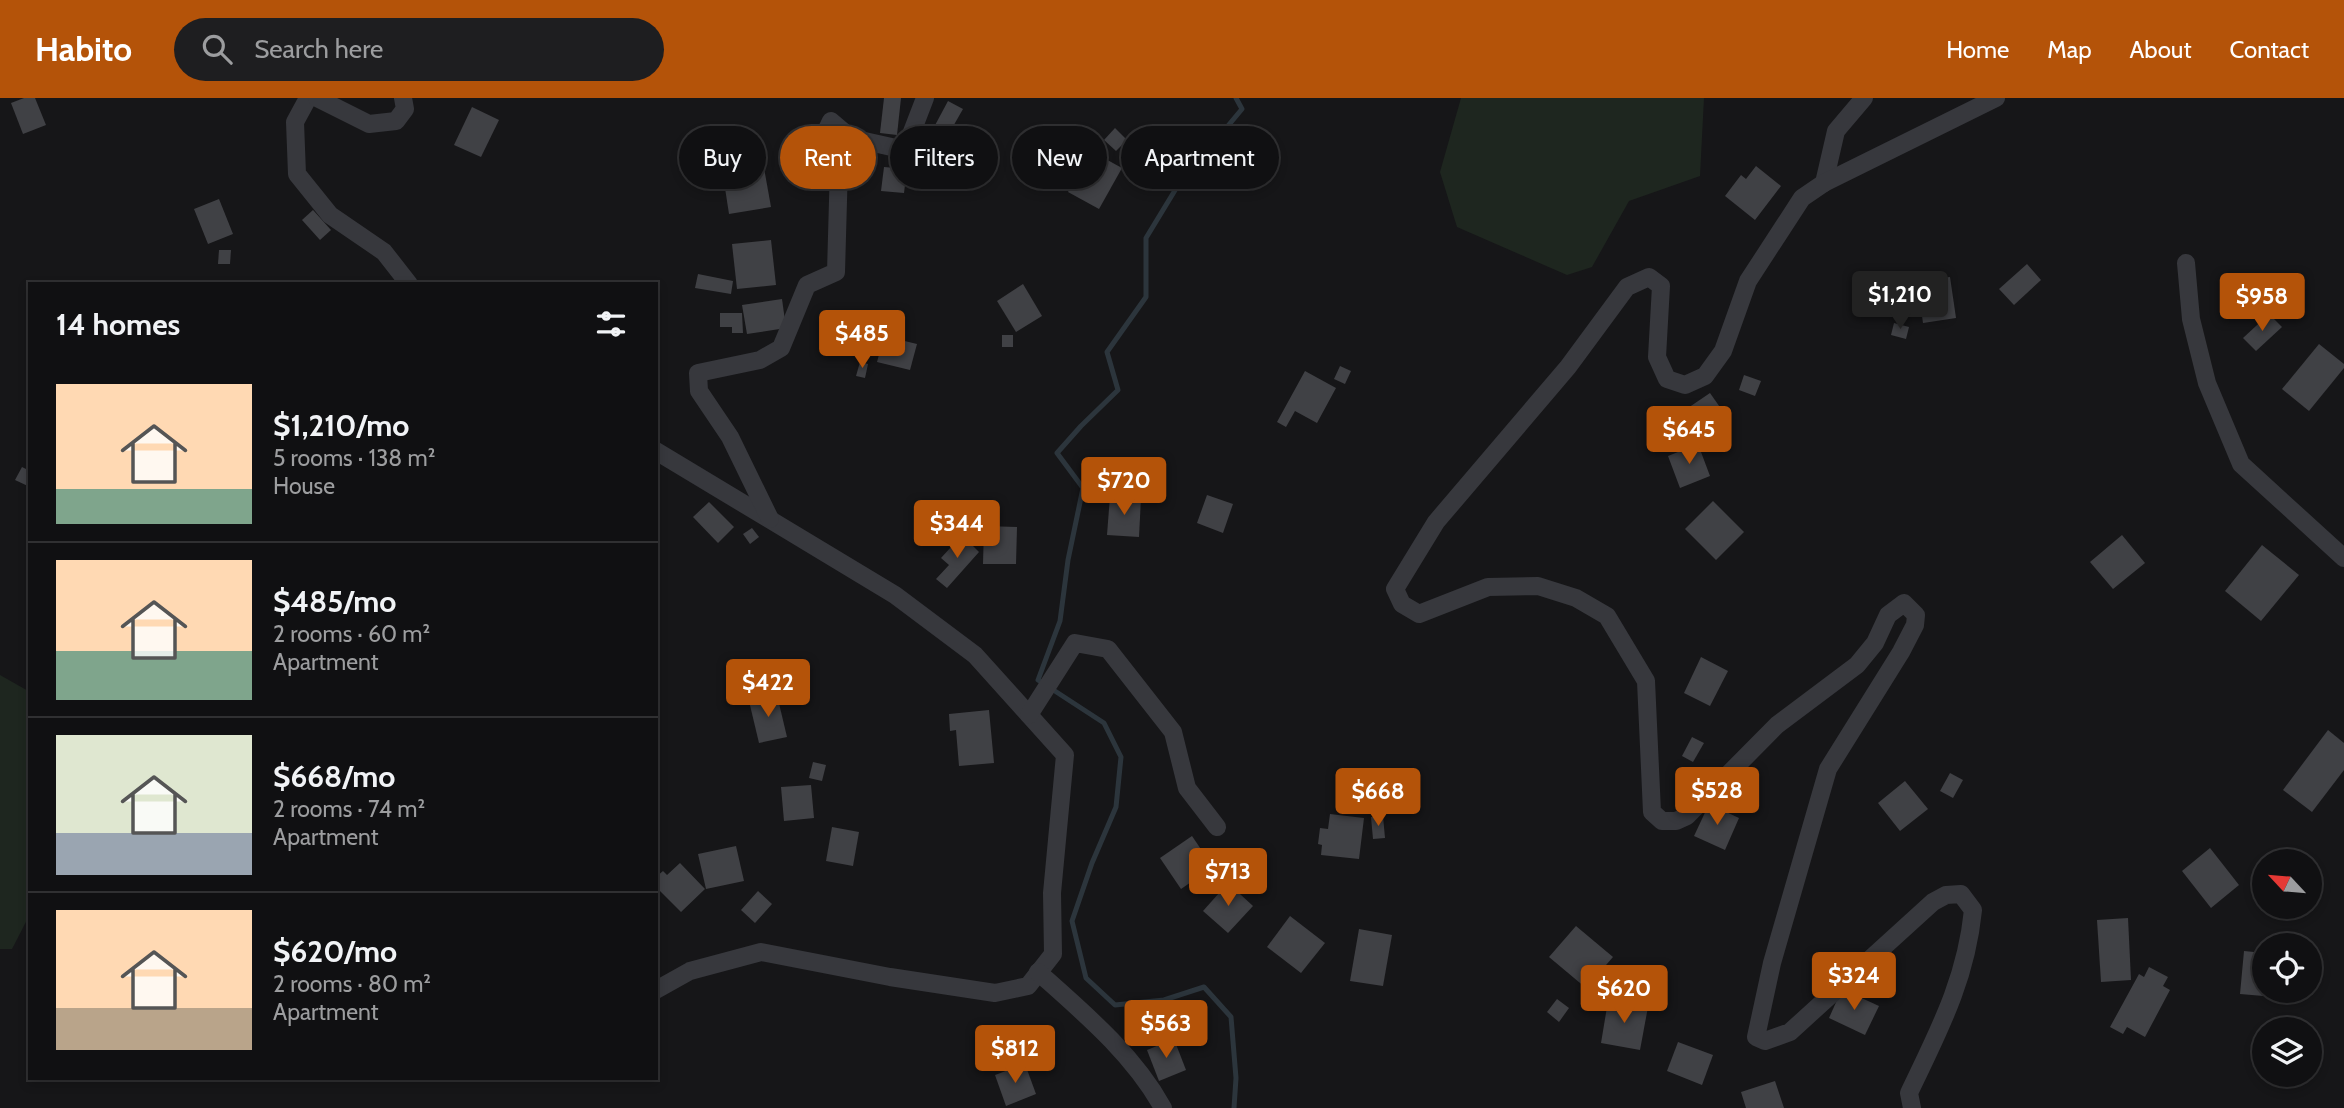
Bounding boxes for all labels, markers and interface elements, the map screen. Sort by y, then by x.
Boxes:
search box [174,18,664,81]
text: Habito [35,29,132,69]
icon: search [198,30,236,68]
text: Search here [254,33,383,65]
text: Home [1946,35,2009,64]
text: Map [2047,35,2092,64]
text: About [2130,35,2192,64]
text: Contact [2230,35,2309,64]
chip: Buy [679,126,766,189]
chip: Rent [780,126,876,189]
chip: Filters [890,126,998,189]
chip: New [1012,126,1107,189]
chip: Apartment [1121,126,1279,189]
pin: $1,210 [1843,272,1957,331]
pin: $958 [2221,274,2303,333]
text: $1,210 [1868,280,1932,308]
text: $958 [2236,282,2288,310]
icon: filters [592,305,630,343]
text: 14 homes [56,306,180,343]
pin: $485 [821,310,903,370]
text: $485 [835,319,889,347]
pin: $645 [1648,406,1730,466]
text: $1,210/mo [273,407,409,444]
icon: home [112,412,196,496]
text: $645 [1663,415,1715,443]
text: 5 rooms · 138 m² [273,444,435,472]
pin: $720 [1083,458,1165,517]
text: $720 [1097,466,1151,494]
text: House [273,472,335,500]
pin: $344 [916,500,998,560]
text: $344 [930,509,984,537]
text: $485/mo [273,583,396,620]
icon: home [112,588,196,672]
text: 2 rooms · 60 m² [273,620,430,648]
text: Apartment [273,648,378,676]
pin: $422 [727,660,809,719]
text: $422 [742,668,794,696]
text: $668/mo [273,758,395,795]
icon: home [112,763,196,847]
pin: $668 [1337,768,1419,828]
pin: $528 [1676,768,1758,827]
text: $528 [1691,776,1743,804]
text: $668 [1351,777,1405,805]
text: 2 rooms · 74 m² [273,795,425,823]
text: Apartment [273,823,378,851]
pin: $713 [1187,848,1269,908]
north arrow [2252,849,2322,919]
map controls [2252,849,2322,1087]
text: $713 [1205,857,1251,885]
text: $620/mo [273,933,397,970]
button: locate [2252,933,2322,1003]
icon: home [112,938,196,1022]
pin: $324 [1813,953,1895,1012]
text: $324 [1828,961,1880,989]
pin: $620 [1583,965,1665,1025]
text: 2 rooms · 80 m² [273,970,431,998]
text: $620 [1597,974,1651,1002]
text: Apartment [273,998,378,1026]
pin: $563 [1125,1000,1207,1060]
text: $563 [1140,1009,1192,1037]
button: layers [2252,1017,2322,1087]
pin: $812 [974,1026,1056,1085]
text: $812 [991,1034,1039,1062]

